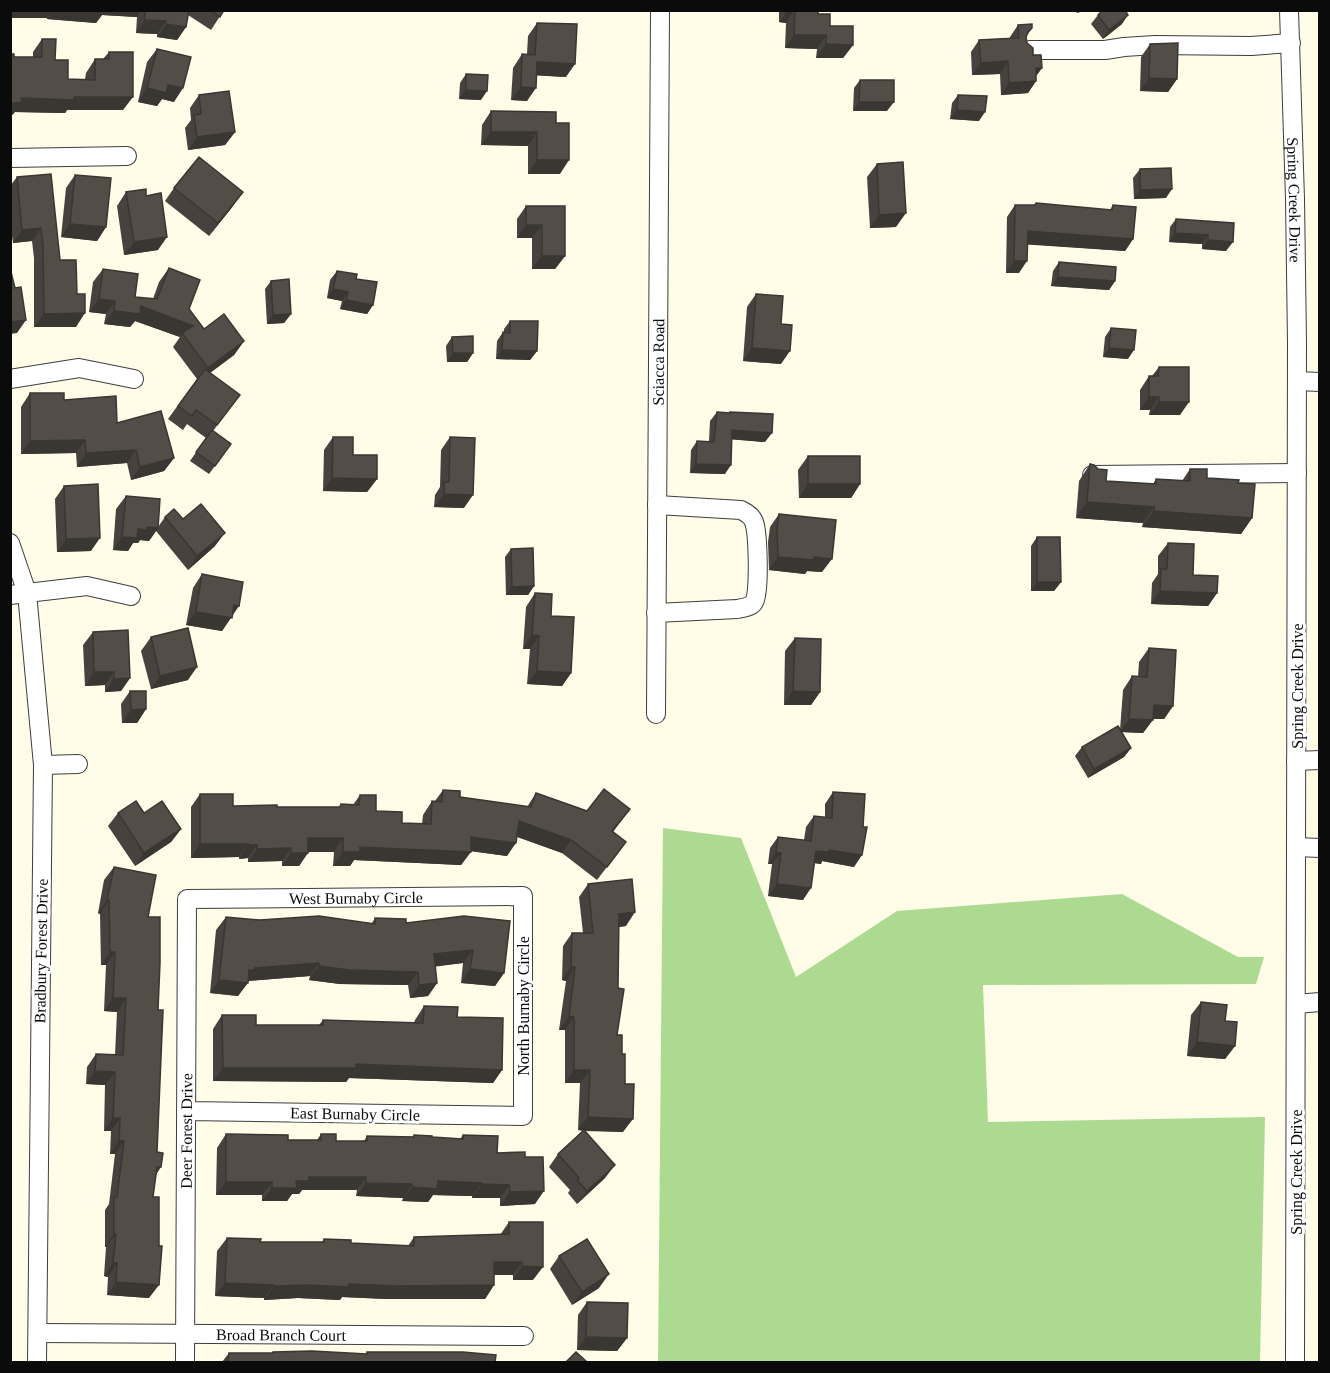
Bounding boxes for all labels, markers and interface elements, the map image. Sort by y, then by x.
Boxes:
street label: Spring Creek Drive [1284,137,1304,263]
street label: Sciacca Road [649,319,667,405]
street label: Spring Creek Drive [1289,623,1307,749]
street label: Bradbury Forest Drive [31,878,52,1024]
street label: West Burnaby Circle [289,888,423,907]
street label: North Burnaby Circle [515,936,533,1076]
street label: Deer Forest Drive [177,1073,195,1189]
street label: East Burnaby Circle [290,1104,420,1125]
street label: Spring Creek Drive [1288,1109,1306,1235]
street label: Broad Branch Court [216,1326,346,1343]

